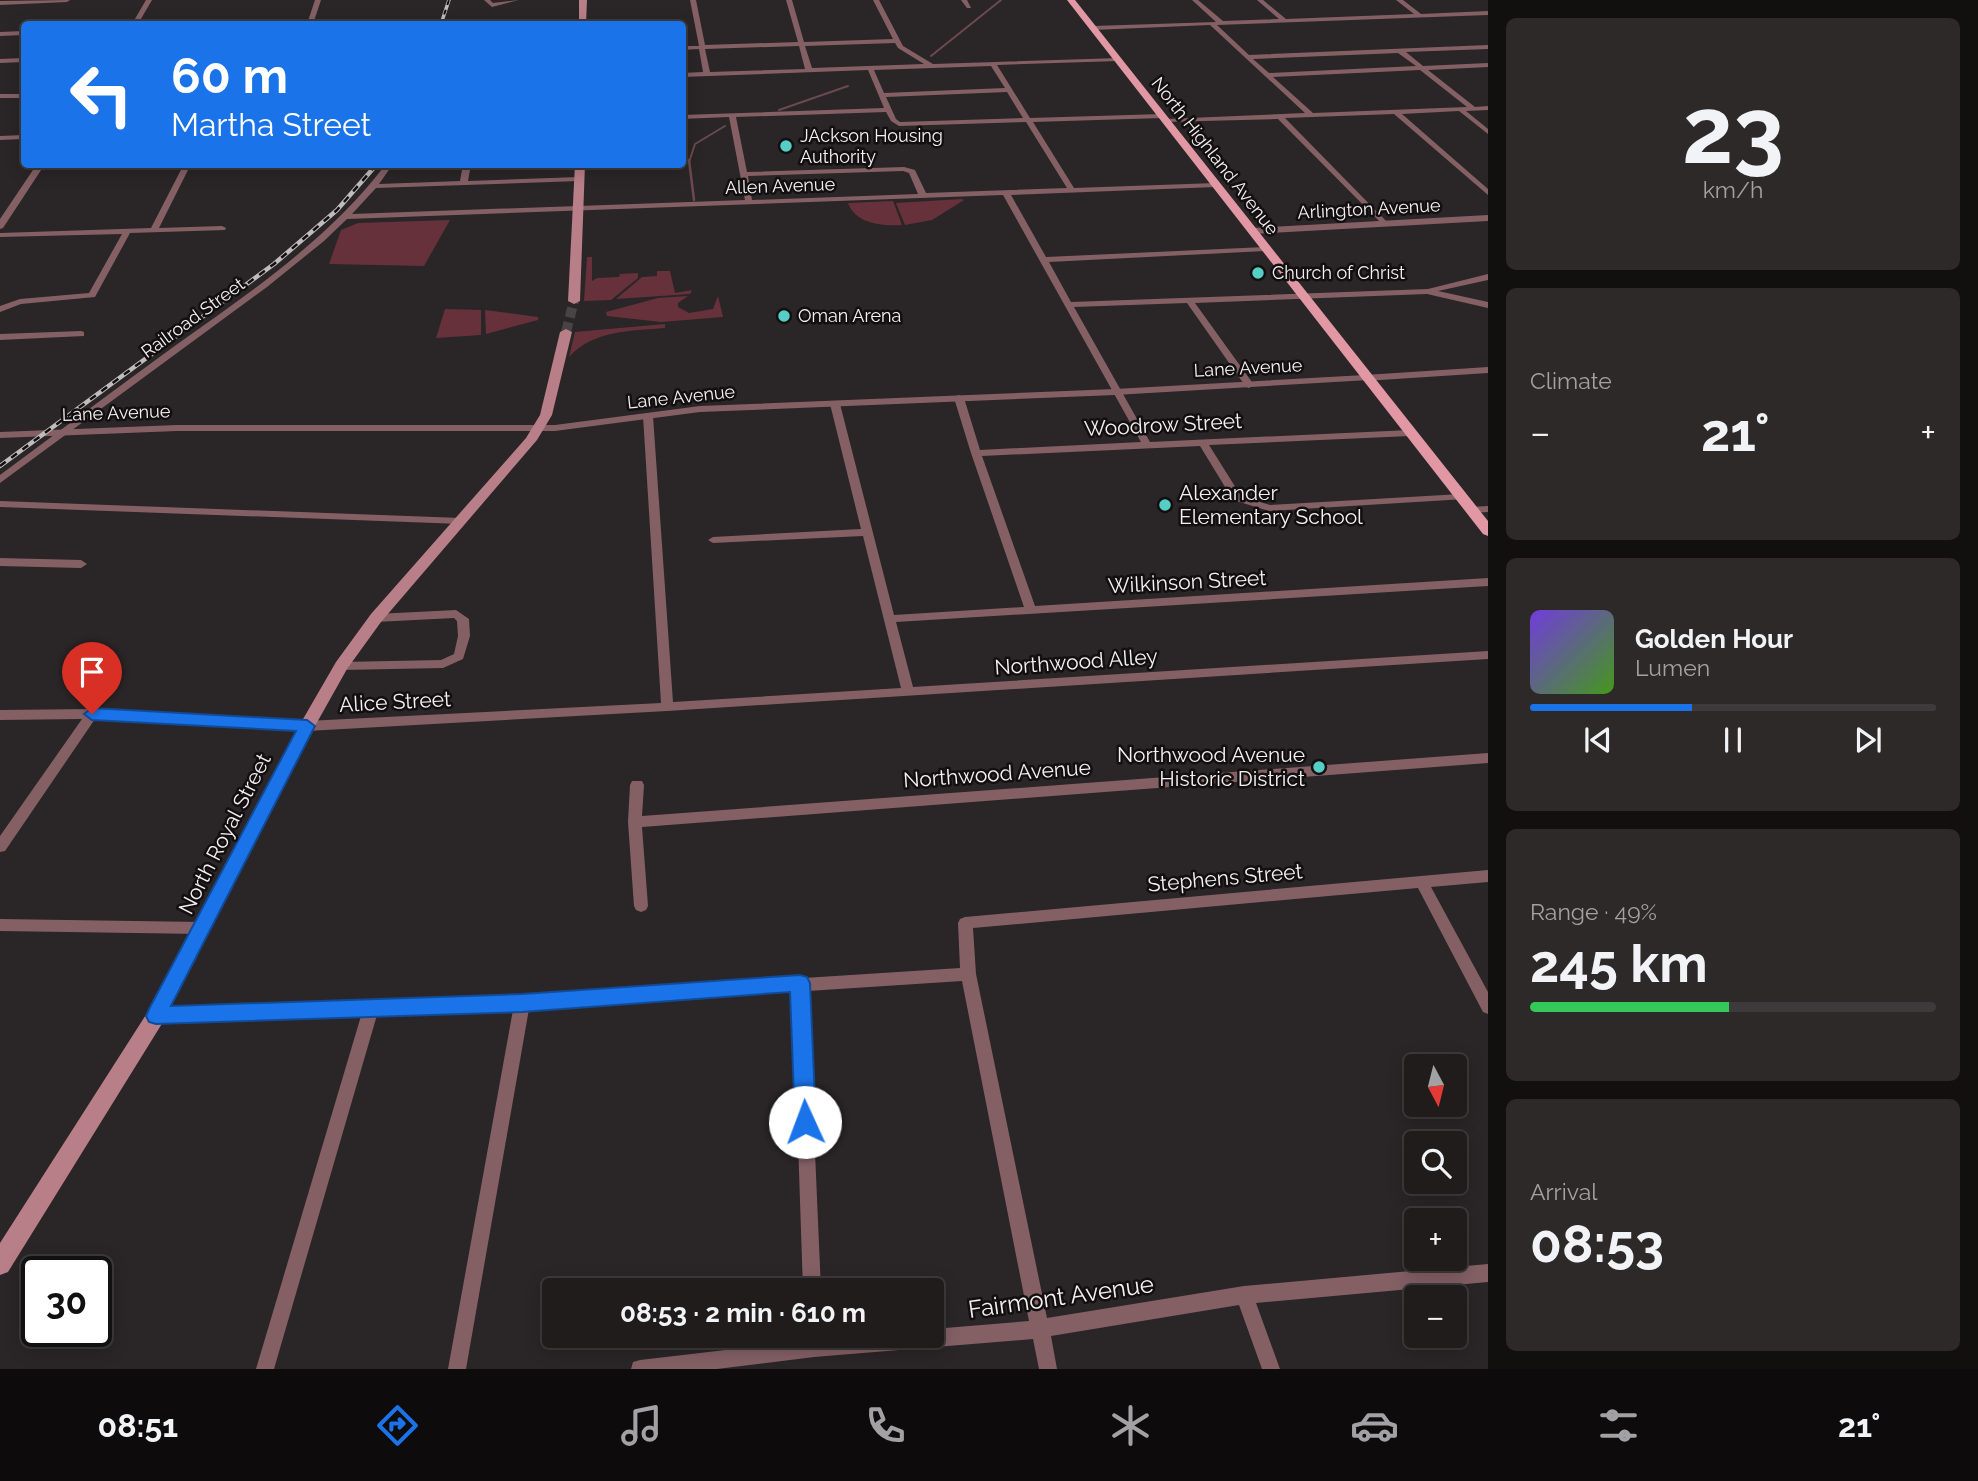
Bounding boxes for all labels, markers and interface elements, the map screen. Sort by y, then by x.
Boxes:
text: 60 m [171,47,288,104]
icon: left [56,49,147,140]
street label: North Highland Avenue [1147,73,1284,239]
text: 23 [1682,77,1784,184]
text: Martha Street [171,106,371,143]
place label: JAckson Housing Authority [800,125,943,167]
marker: JAckson Housing Authority [778,138,794,154]
street label: Allen Avenue [725,173,836,198]
text: km/h [1703,176,1763,203]
street label: Arlington Avenue [1297,194,1441,223]
place label: Church of Christ [1272,262,1405,283]
marker: Church of Christ [1250,265,1266,281]
street label: Railroad Street [137,273,248,362]
place label: Oman Arena [798,305,901,326]
marker: Oman Arena [776,308,792,324]
street label: Lane Avenue [1193,354,1303,381]
text: Climate [1530,367,1612,394]
street label: Lane Avenue [626,380,736,413]
street label: Lane Avenue [61,400,171,425]
text: 21° [1701,402,1770,463]
street label: Woodrow Street [1084,408,1242,441]
text: − [1530,410,1550,455]
text: + [1920,410,1936,455]
place label: Alexander Elementary School [1179,480,1363,529]
marker: Alexander Elementary School [1157,497,1173,513]
street label: Wilkinson Street [1107,565,1267,598]
text: Golden Hour [1635,624,1793,654]
pin [62,642,122,714]
street label: Northwood Alley [994,643,1158,680]
icon: arrive [73,653,111,691]
text: Lumen [1635,654,1710,681]
street label: Alice Street [338,686,451,717]
icon: previous [1579,721,1617,759]
icon: pause [1714,721,1752,759]
icon: next [1849,721,1887,759]
place label: Northwood Avenue Historic District [1117,742,1305,791]
street label: North Royal Street [173,749,276,918]
street label: Northwood Avenue [902,754,1092,793]
marker: Northwood Avenue Historic District [1311,759,1327,775]
street label: Stephens Street [1147,858,1303,897]
text: Range · 49% [1530,898,1657,925]
text: 245 km [1530,933,1708,994]
north arrow [1404,1054,1466,1116]
map controls [1404,1054,1467,1348]
position arrow [768,1085,842,1159]
button: search [1404,1131,1467,1194]
text: Arrival [1530,1178,1597,1205]
button: + [1404,1208,1467,1271]
text: 08:53 [1530,1213,1664,1274]
speed limit sign: 30 [21,1256,112,1347]
street label: Fairmont Avenue [966,1269,1156,1324]
button: − [1404,1285,1467,1348]
text: 08:53 · 2 min · 610 m [620,1298,866,1328]
icon: directions [373,1401,422,1450]
icon: music [617,1401,666,1450]
icon: phone [861,1401,910,1450]
icon: climate [1106,1401,1155,1450]
icon: car [1350,1401,1399,1450]
icon: filters [1594,1401,1643,1450]
text: 08:51 [98,1407,178,1444]
text: 21° [1838,1407,1880,1444]

